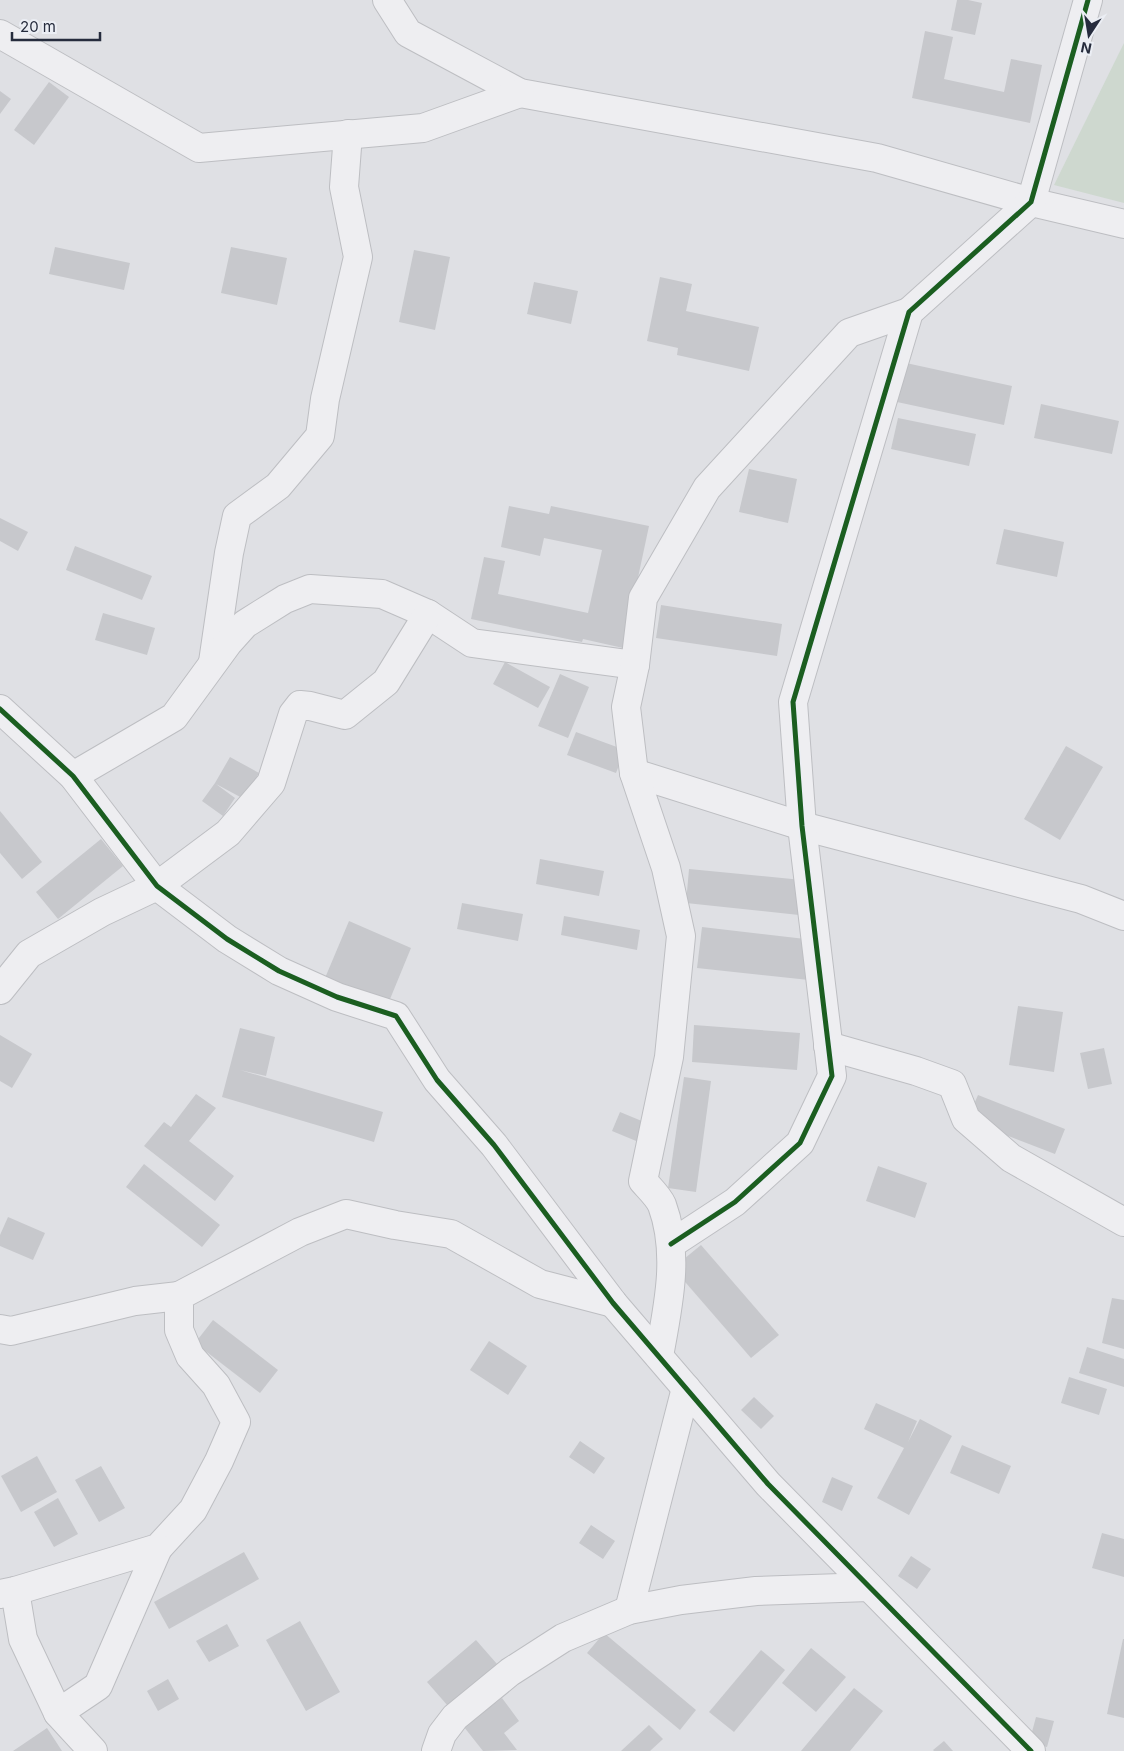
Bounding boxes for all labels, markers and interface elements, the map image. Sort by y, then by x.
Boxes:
scale bar [12,10,100,42]
north arrow [1064,10,1114,60]
text: 20 m [20,17,56,36]
text: N [1079,39,1093,58]

